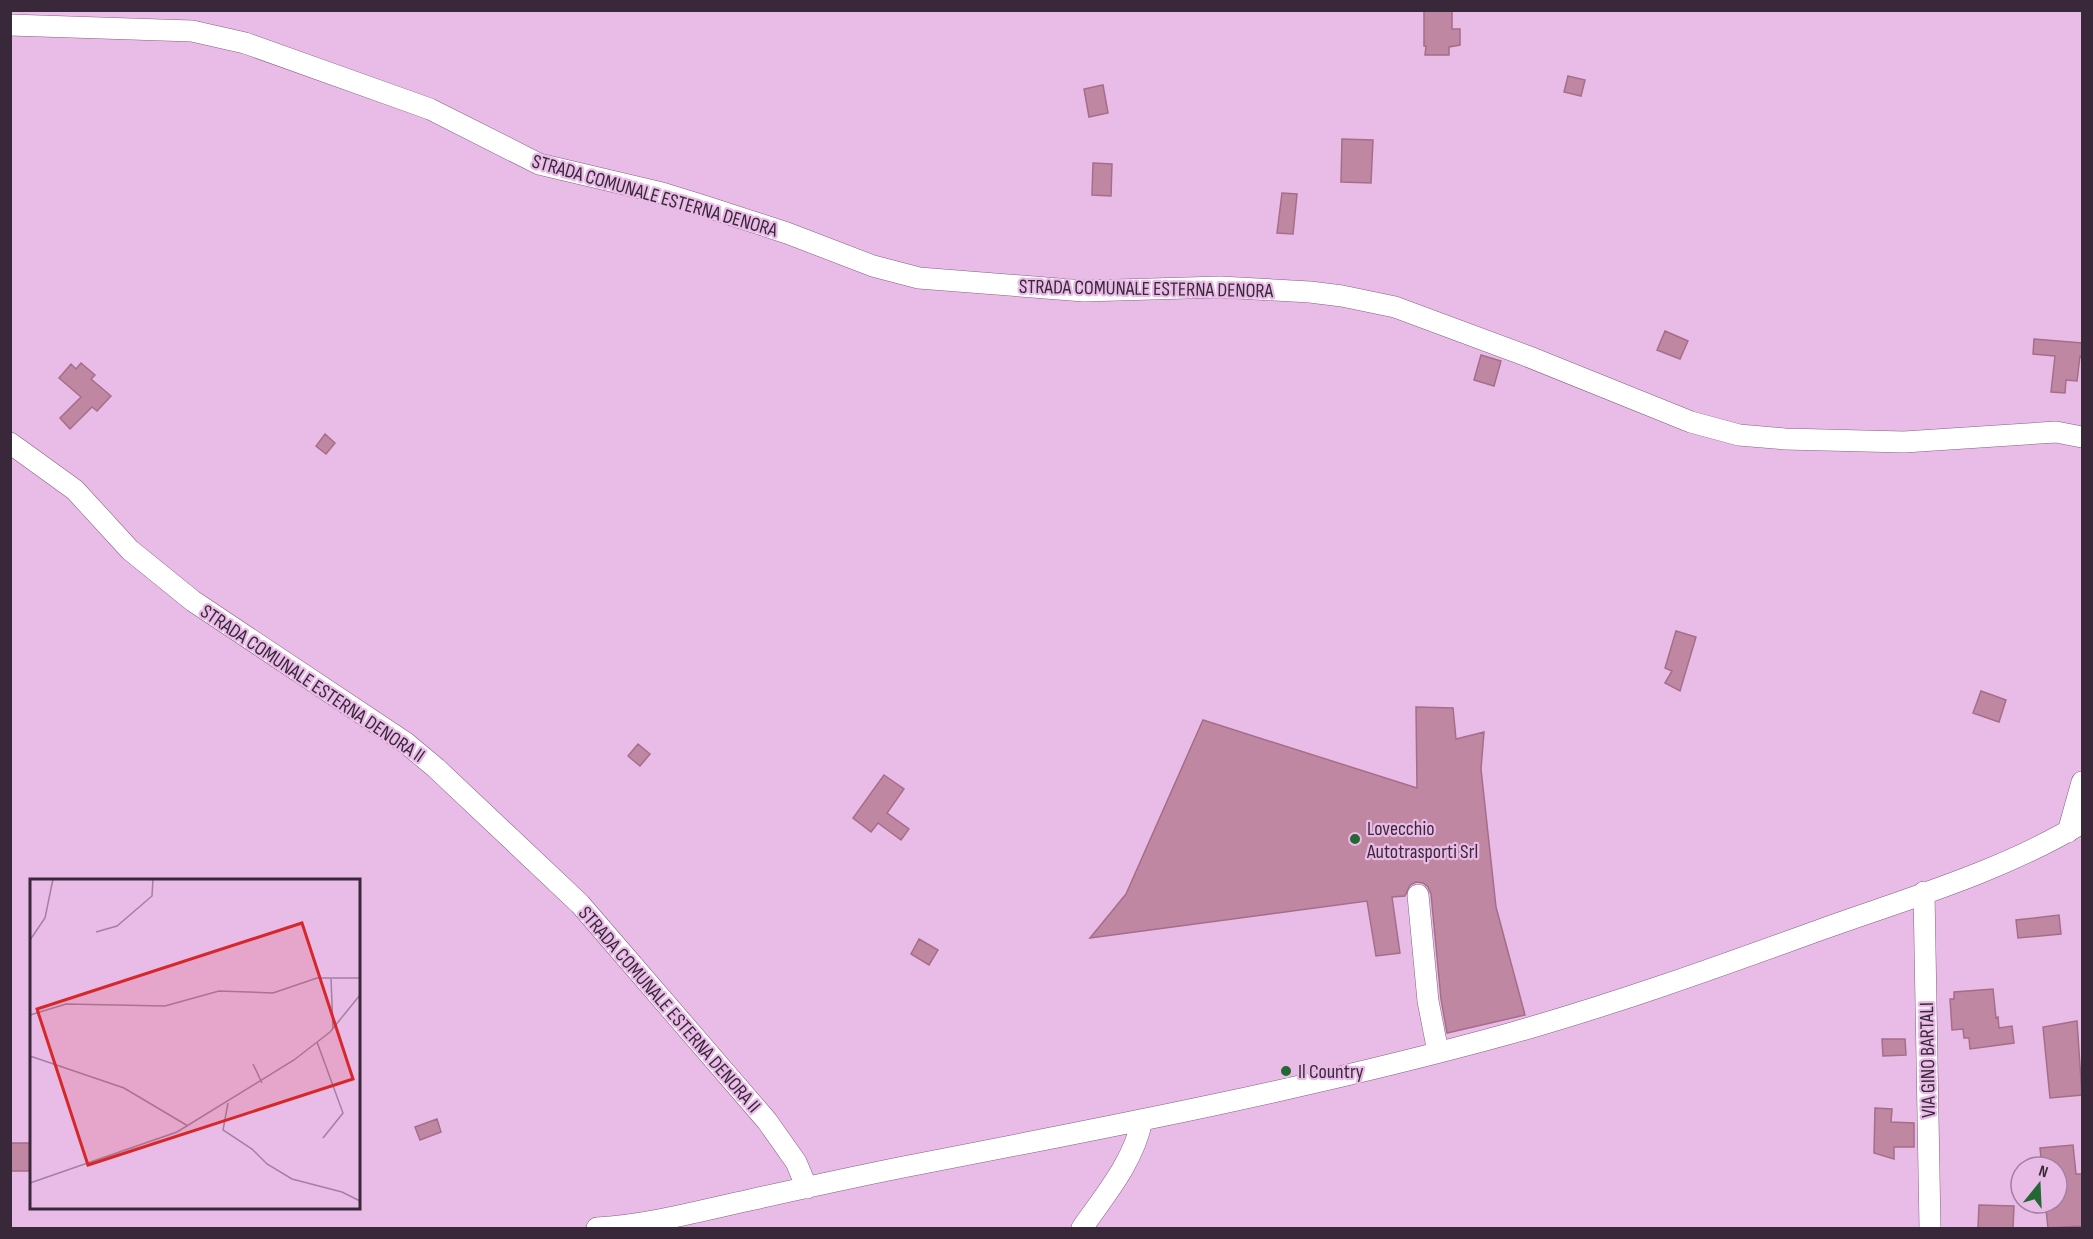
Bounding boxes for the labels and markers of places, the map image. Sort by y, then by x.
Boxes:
place label: Lovecchio Autotrasporti Srl [1366,817,1478,864]
marker: Lovecchio Autotrasporti Srl [1348,832,1362,846]
place label: Il Country [1298,1060,1364,1084]
marker: Il Country [1279,1064,1293,1078]

